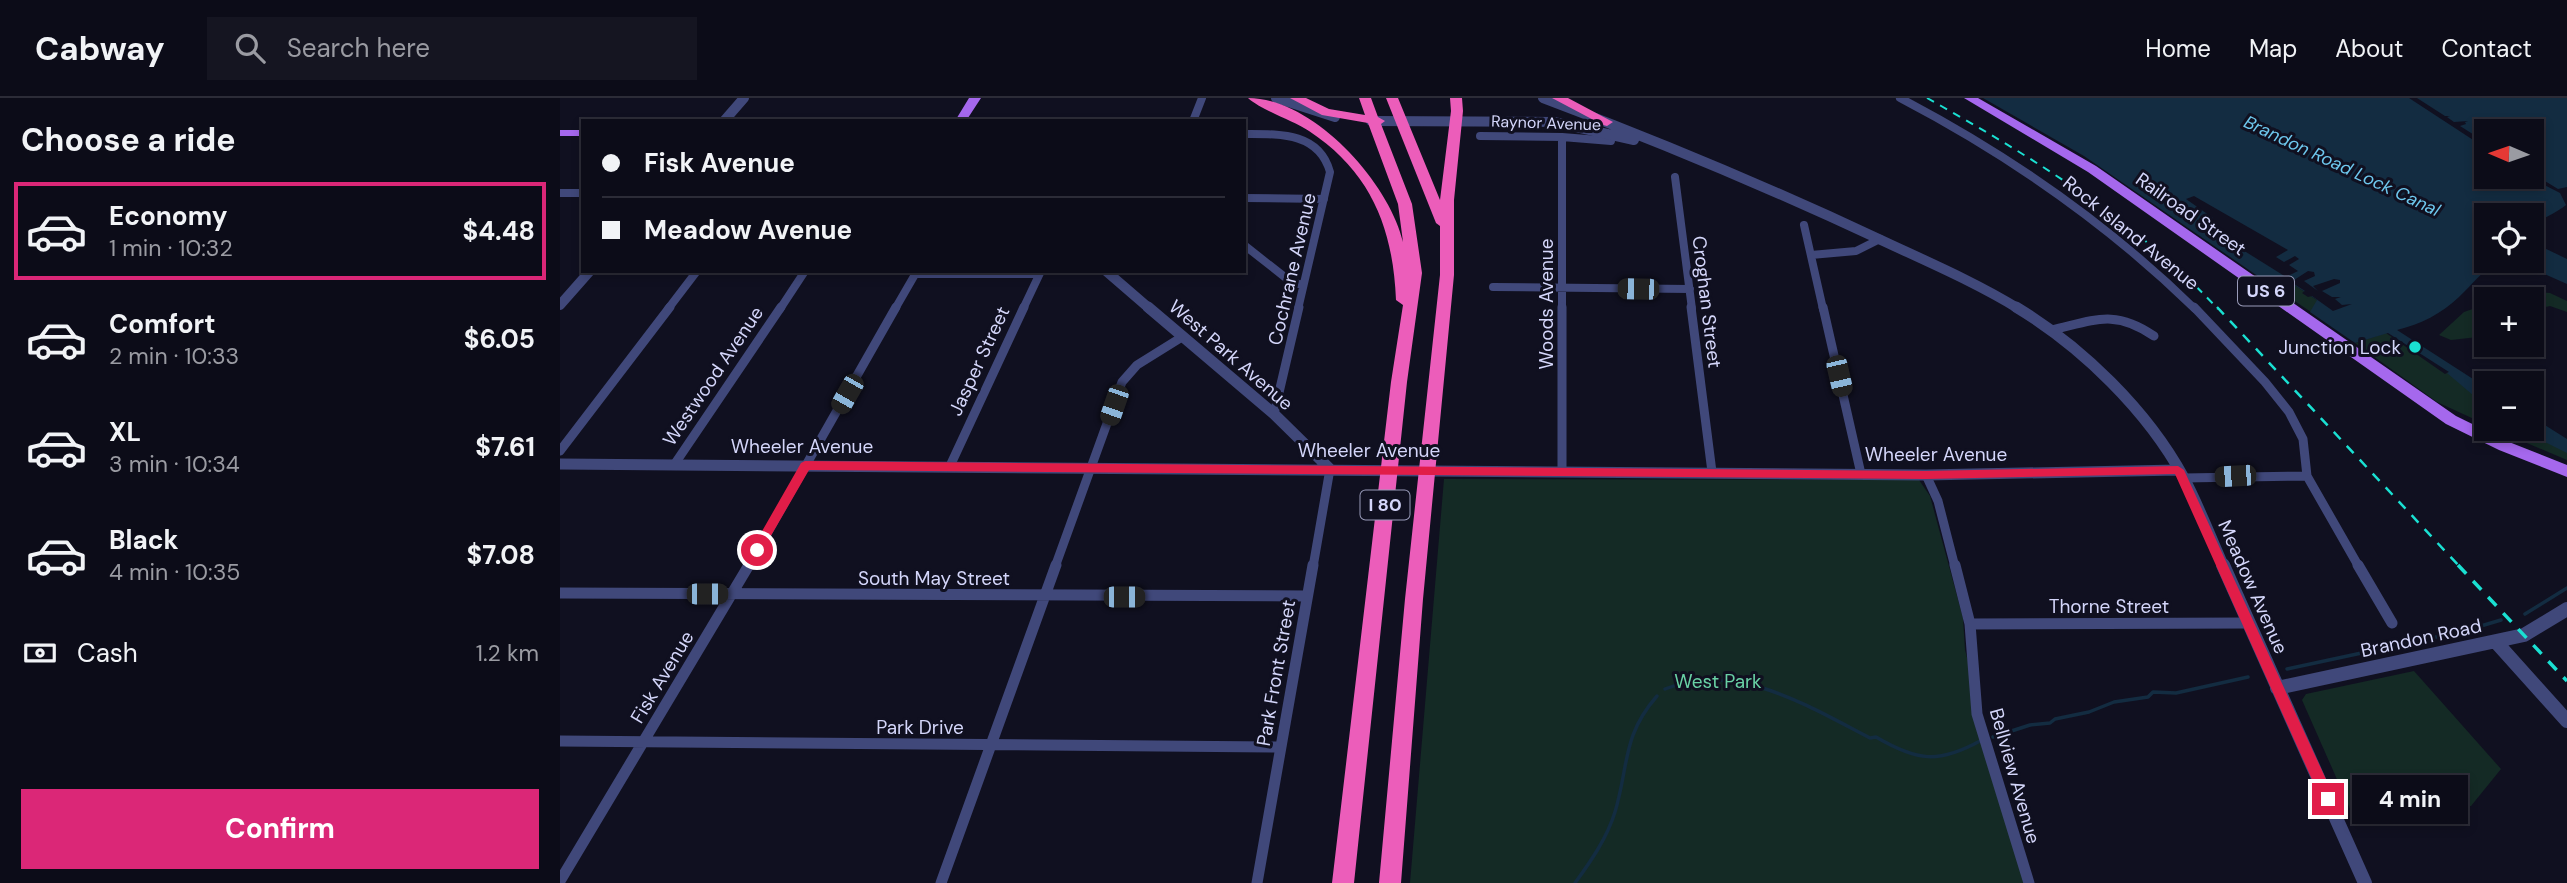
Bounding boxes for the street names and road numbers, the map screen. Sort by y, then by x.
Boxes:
street label: Raynor Avenue [1491,111,1601,135]
street label: Railroad Street [2131,167,2251,261]
street label: Rock Island Avenue [2058,170,2204,296]
street label: Cochrane Avenue [1262,190,1322,348]
street label: Croghan Street [1686,235,1728,369]
street label: Woods Avenue [1534,238,1559,370]
road number: US 6 [2238,276,2294,306]
street label: West Park Avenue [1164,294,1298,416]
street label: Westwood Avenue [657,301,769,451]
street label: Jasper Street [943,302,1015,420]
street label: Wheeler Avenue [731,434,873,459]
street label: Wheeler Avenue [1298,438,1440,463]
street label: Wheeler Avenue [1865,442,2007,467]
road number: I 80 [1360,491,1410,520]
street label: Meadow Avenue [2212,516,2294,658]
street label: South May Street [858,566,1010,591]
street label: Thorne Street [2049,594,2169,619]
street label: Park Front Street [1251,598,1301,748]
street label: Brandon Road [2358,613,2484,663]
street label: Fisk Avenue [625,626,699,728]
street label: Bellview Avenue [1984,705,2046,847]
street label: Park Drive [876,715,964,740]

